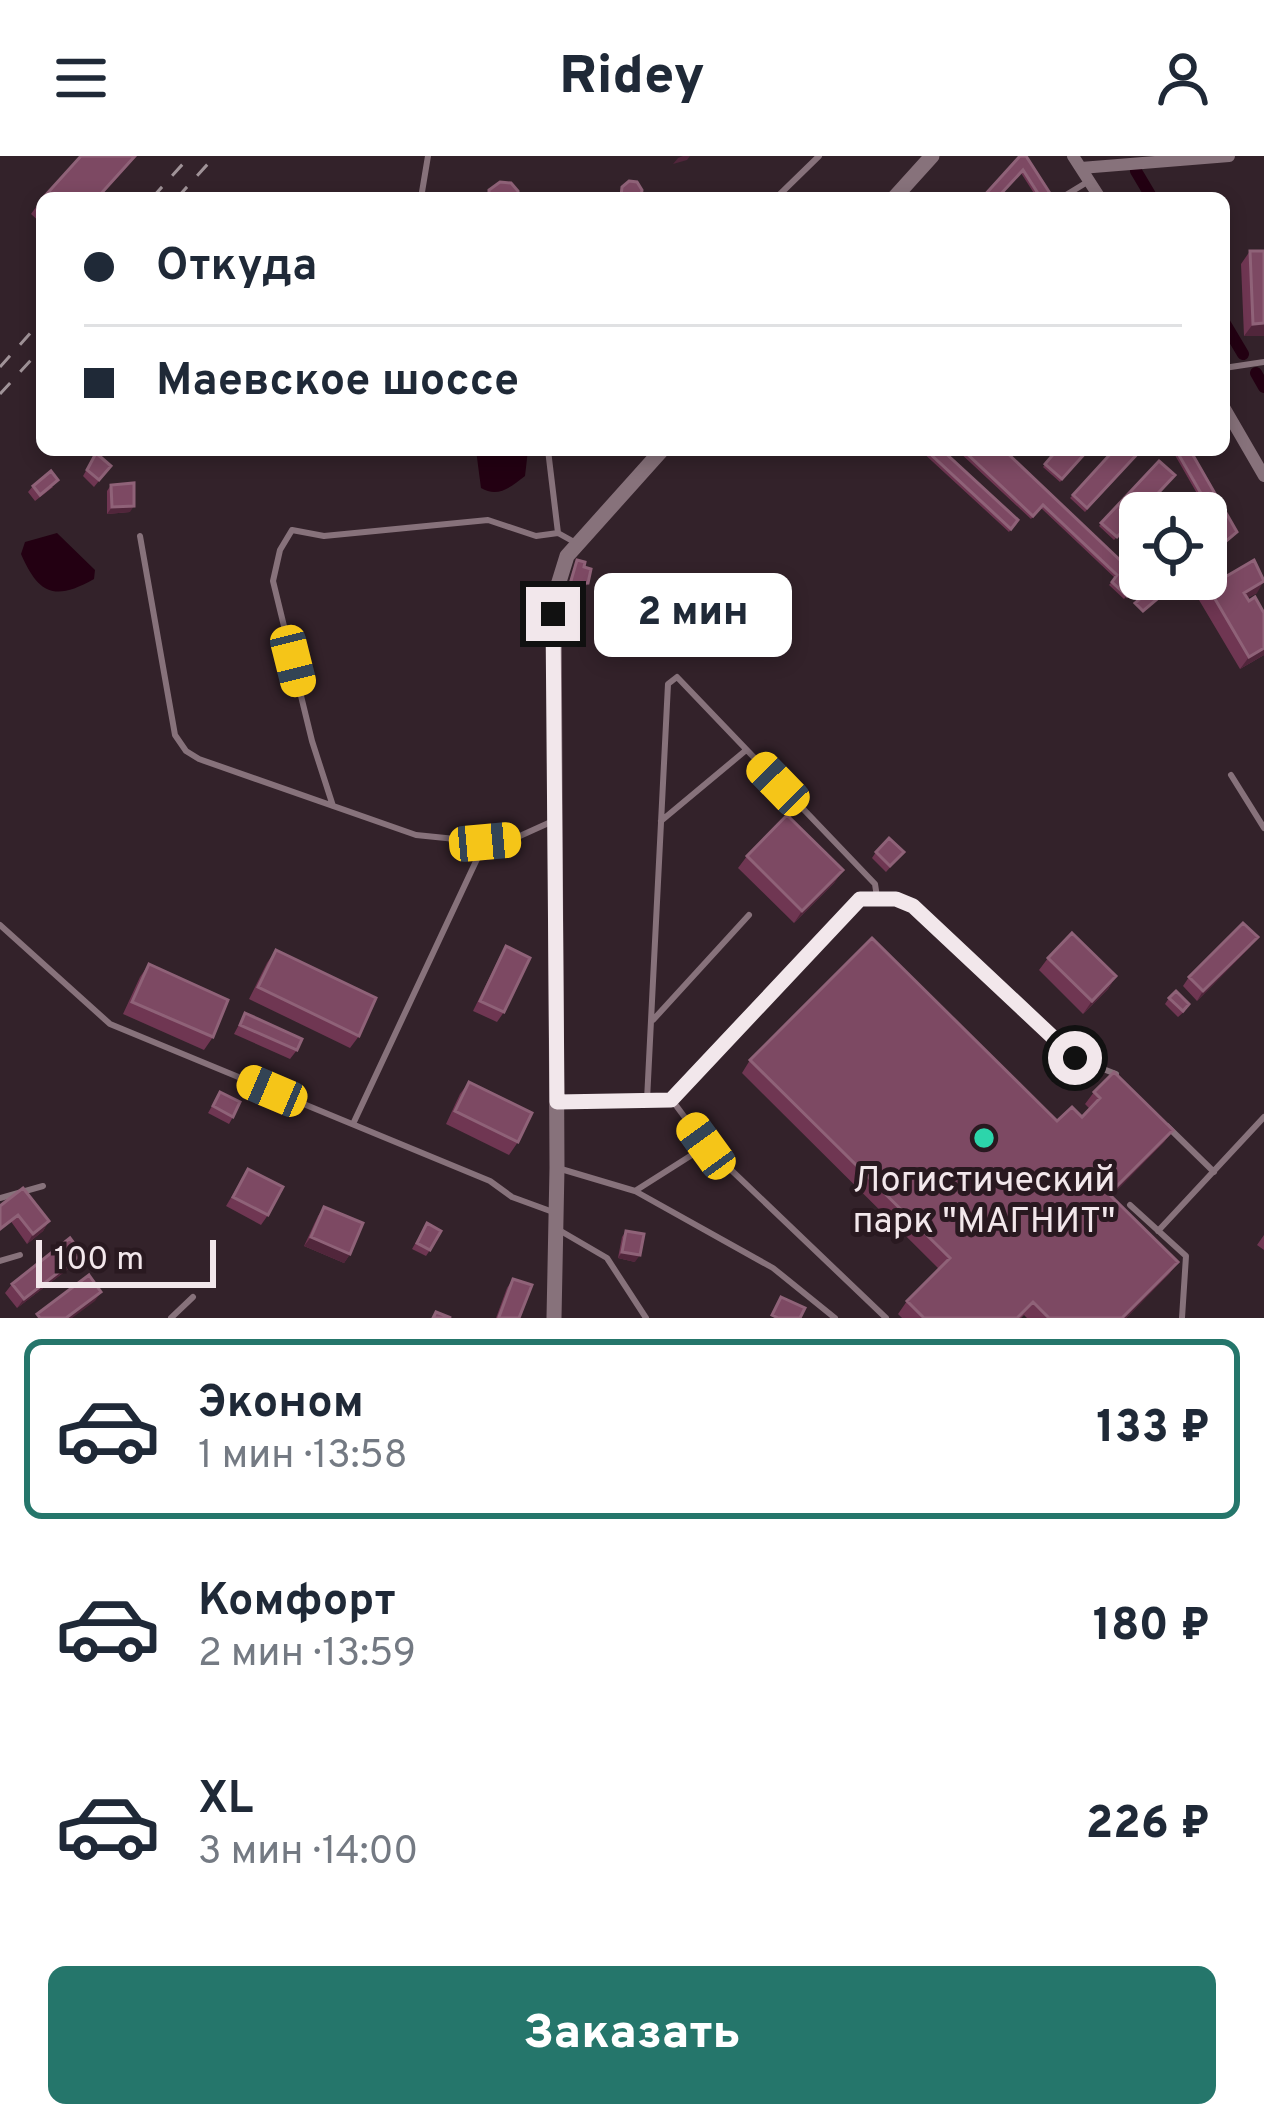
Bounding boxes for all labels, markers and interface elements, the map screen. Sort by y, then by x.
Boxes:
text: Ridey [559,44,705,113]
icon: menu [48,45,114,111]
icon: person [1150,45,1216,111]
text: Откуда [156,239,317,296]
text: Маевское шоссе [156,354,519,411]
map controls [1119,492,1227,600]
button: locate [1119,492,1227,600]
callout: 2 мин [595,572,793,656]
route end [526,587,580,641]
text: 2 мин [638,590,748,639]
car [267,622,319,700]
car [740,746,816,822]
car [448,821,522,863]
route start [1048,1031,1102,1085]
car [232,1060,312,1122]
car [670,1106,742,1186]
marker: Логистический парк "МАГНИТ" [971,1125,997,1151]
place label: Логистический парк "МАГНИТ" [852,1159,1116,1246]
scale bar [36,1234,216,1287]
text: 100 m [54,1240,144,1282]
icon: car [54,1375,162,1483]
text: Эконом [198,1376,364,1433]
text: 133 ₽ [1096,1401,1210,1458]
text: 1 мин · 13:58 [198,1433,408,1482]
icon: car [54,1573,162,1681]
text: Комфорт [198,1574,396,1631]
text: 180 ₽ [1093,1599,1210,1656]
text: 2 мин · 13:59 [198,1631,416,1680]
icon: car [54,1771,162,1879]
text: XL [198,1772,253,1829]
text: 226 ₽ [1086,1797,1210,1854]
text: 3 мин · 14:00 [198,1829,418,1878]
button: Заказать [48,1966,1216,2104]

